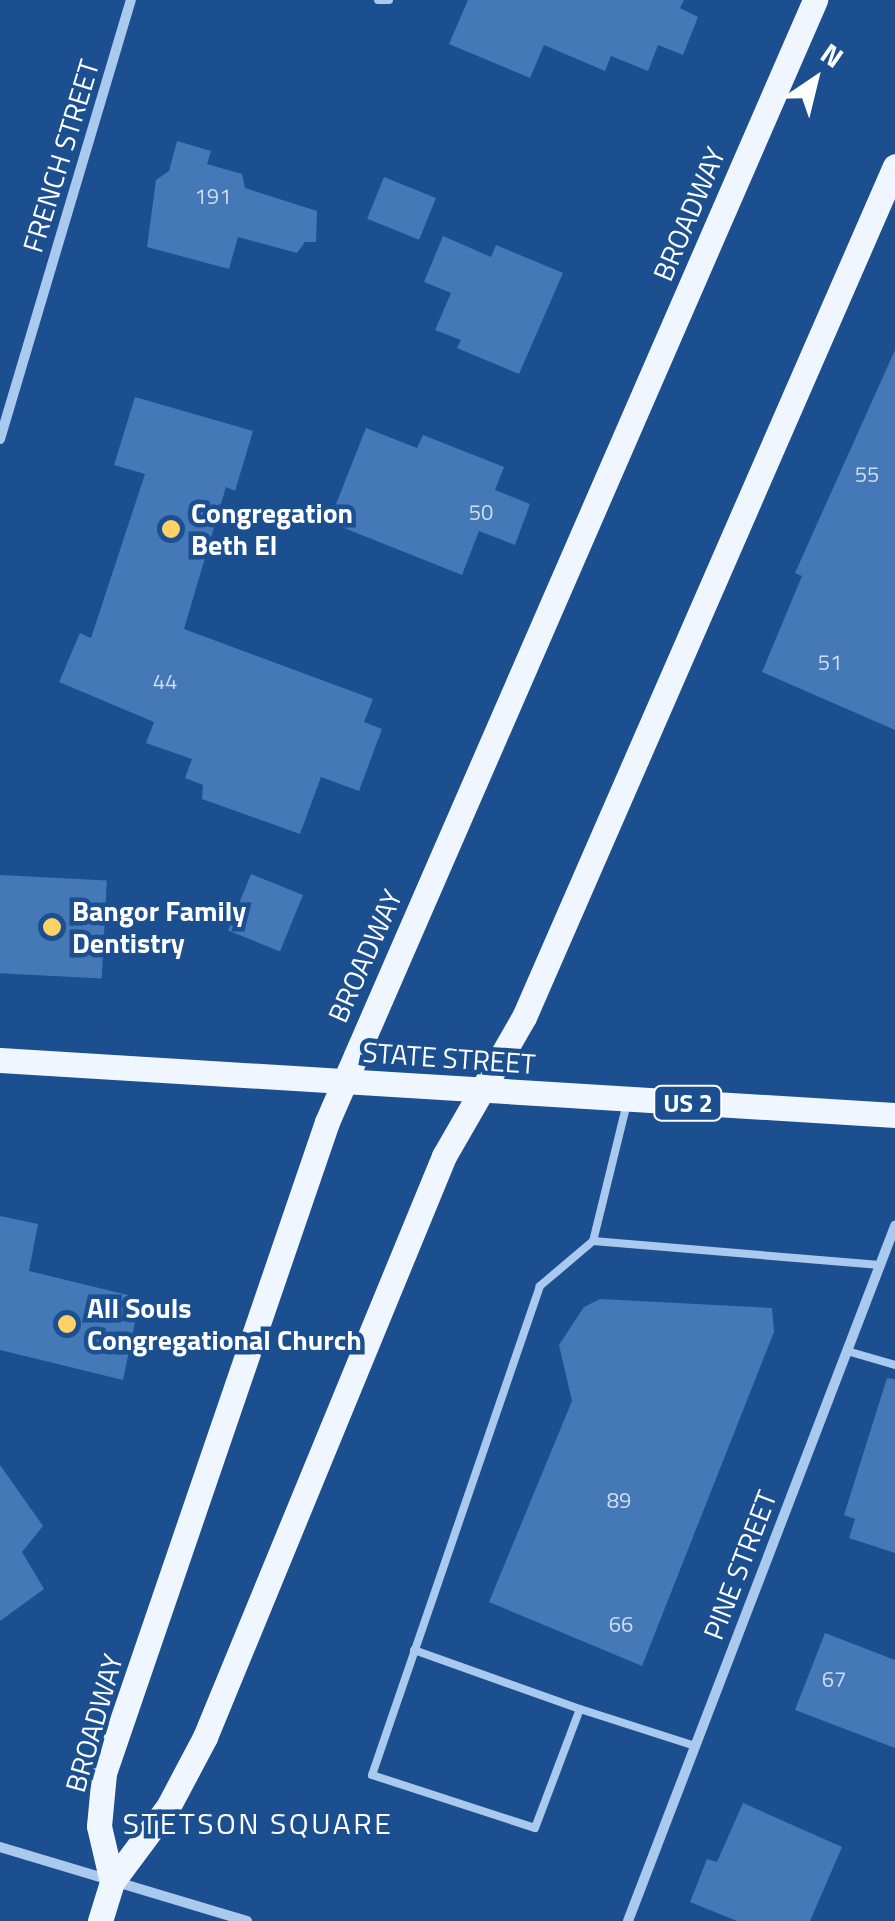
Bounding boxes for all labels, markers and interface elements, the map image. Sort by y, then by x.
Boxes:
north arrow [765,30,865,130]
text: N [812,32,853,78]
street label: FRENCH STREET [16,56,106,256]
street label: BROADWAY [646,142,732,286]
house number: 191 [195,184,231,210]
house number: 55 [855,462,879,488]
place label: Congregation Beth El [191,496,353,562]
house number: 50 [469,500,493,526]
marker: Congregation Beth El [160,518,182,540]
house number: 51 [818,650,842,676]
house number: 44 [153,669,177,695]
street label: BROADWAY [321,884,409,1028]
place label: Bangor Family Dentistry [72,894,246,960]
marker: Bangor Family Dentistry [41,916,63,938]
street label: STATE STREET [361,1035,537,1081]
road number: US 2 [653,1083,723,1123]
place label: All Souls Congregational Church [87,1291,362,1357]
marker: All Souls Congregational Church [56,1313,78,1335]
street label: PINE STREET [696,1486,784,1644]
house number: 89 [607,1488,631,1514]
house number: 66 [609,1612,633,1638]
street label: BROADWAY [58,1650,130,1796]
house number: 67 [822,1667,846,1693]
district label: STETSON SQUARE [123,1805,393,1841]

